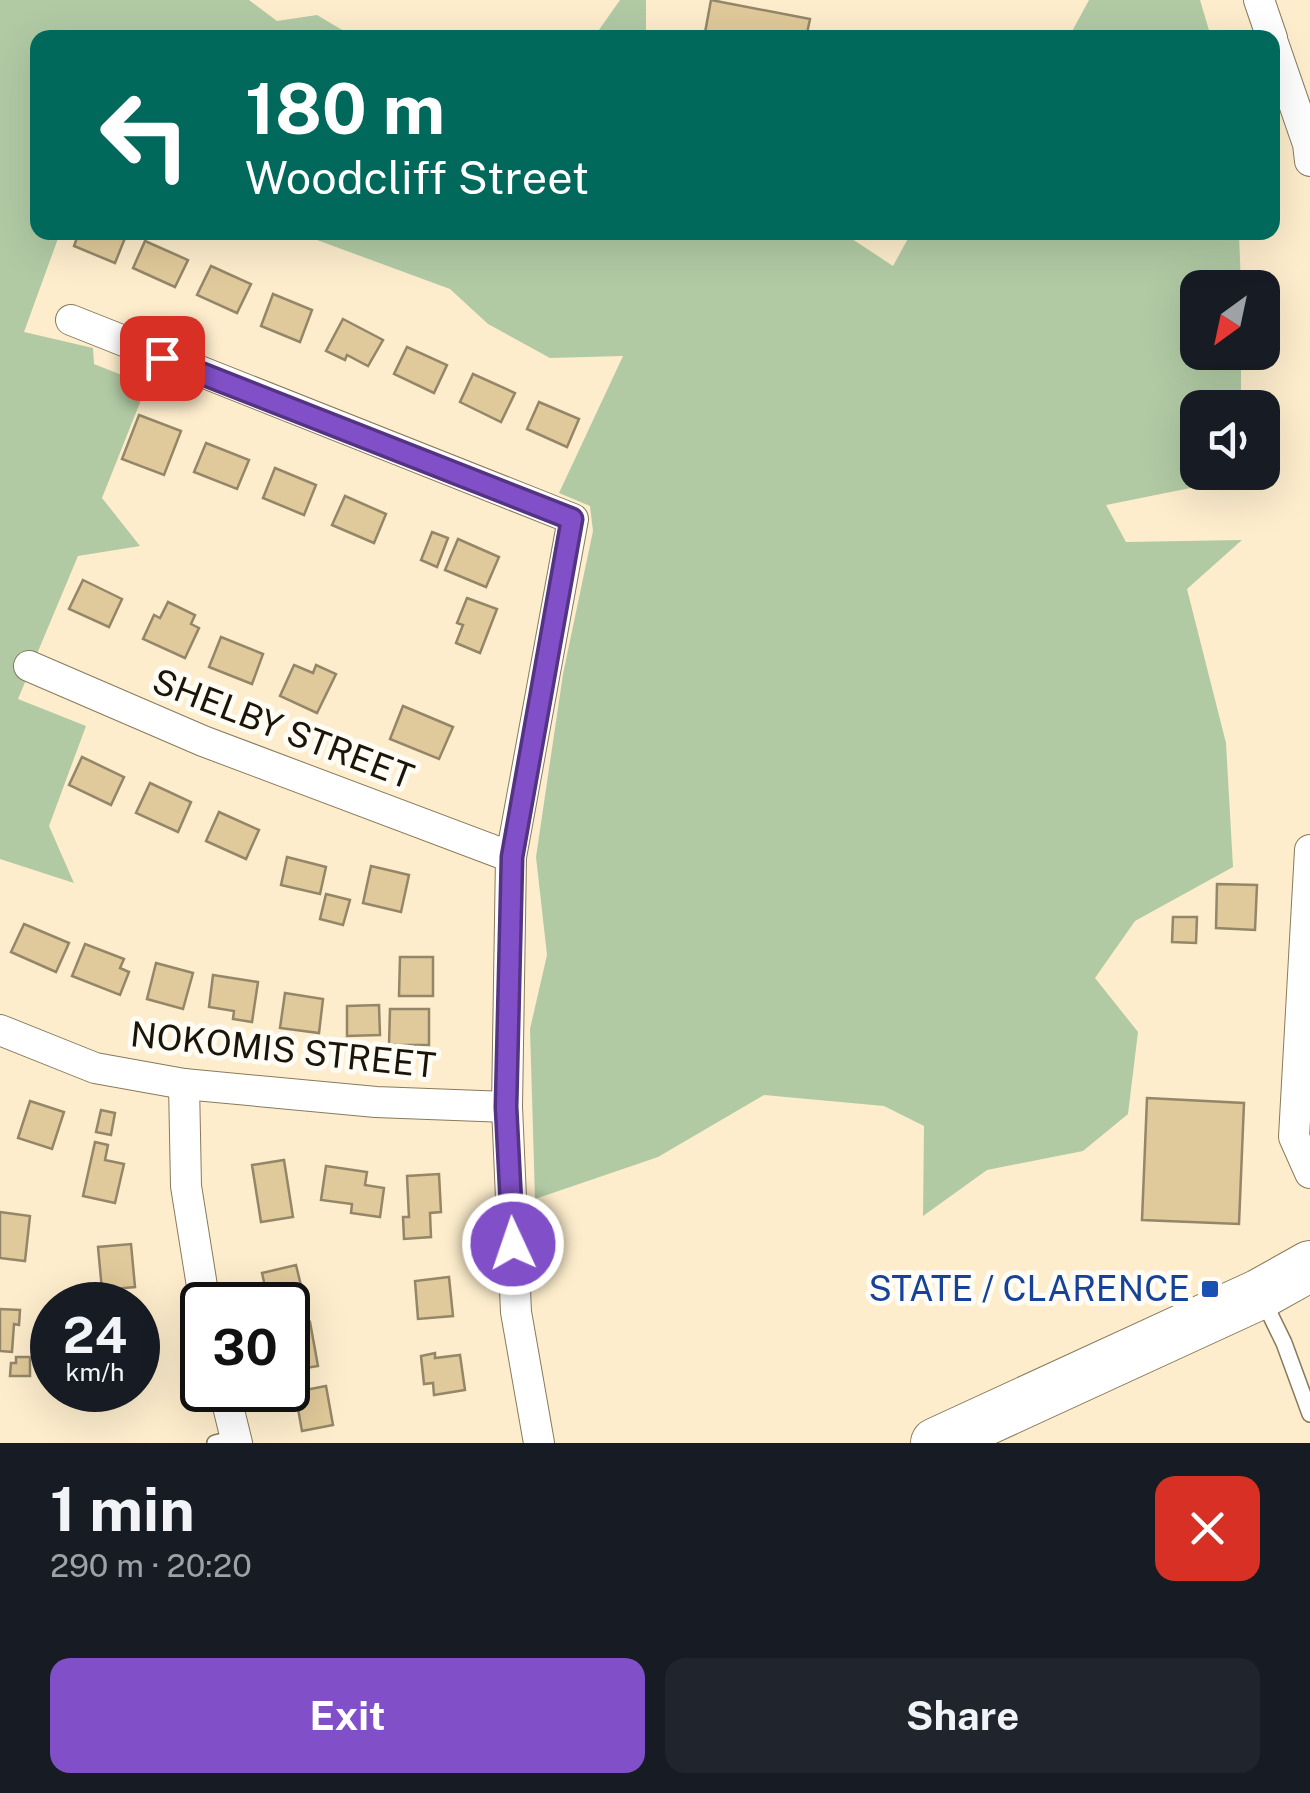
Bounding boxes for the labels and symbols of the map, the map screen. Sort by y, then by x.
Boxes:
north arrow [1180,270,1280,370]
pin [120,316,205,401]
street label: SHELBY STREET [147,660,419,797]
street label: NOKOMIS STREET [128,1013,438,1086]
position arrow [461,1192,565,1296]
place label: STATE / CLARENCE [868,1268,1190,1309]
marker: STATE / CLARENCE [1199,1278,1221,1300]
speed limit sign: 30 [180,1282,310,1412]

